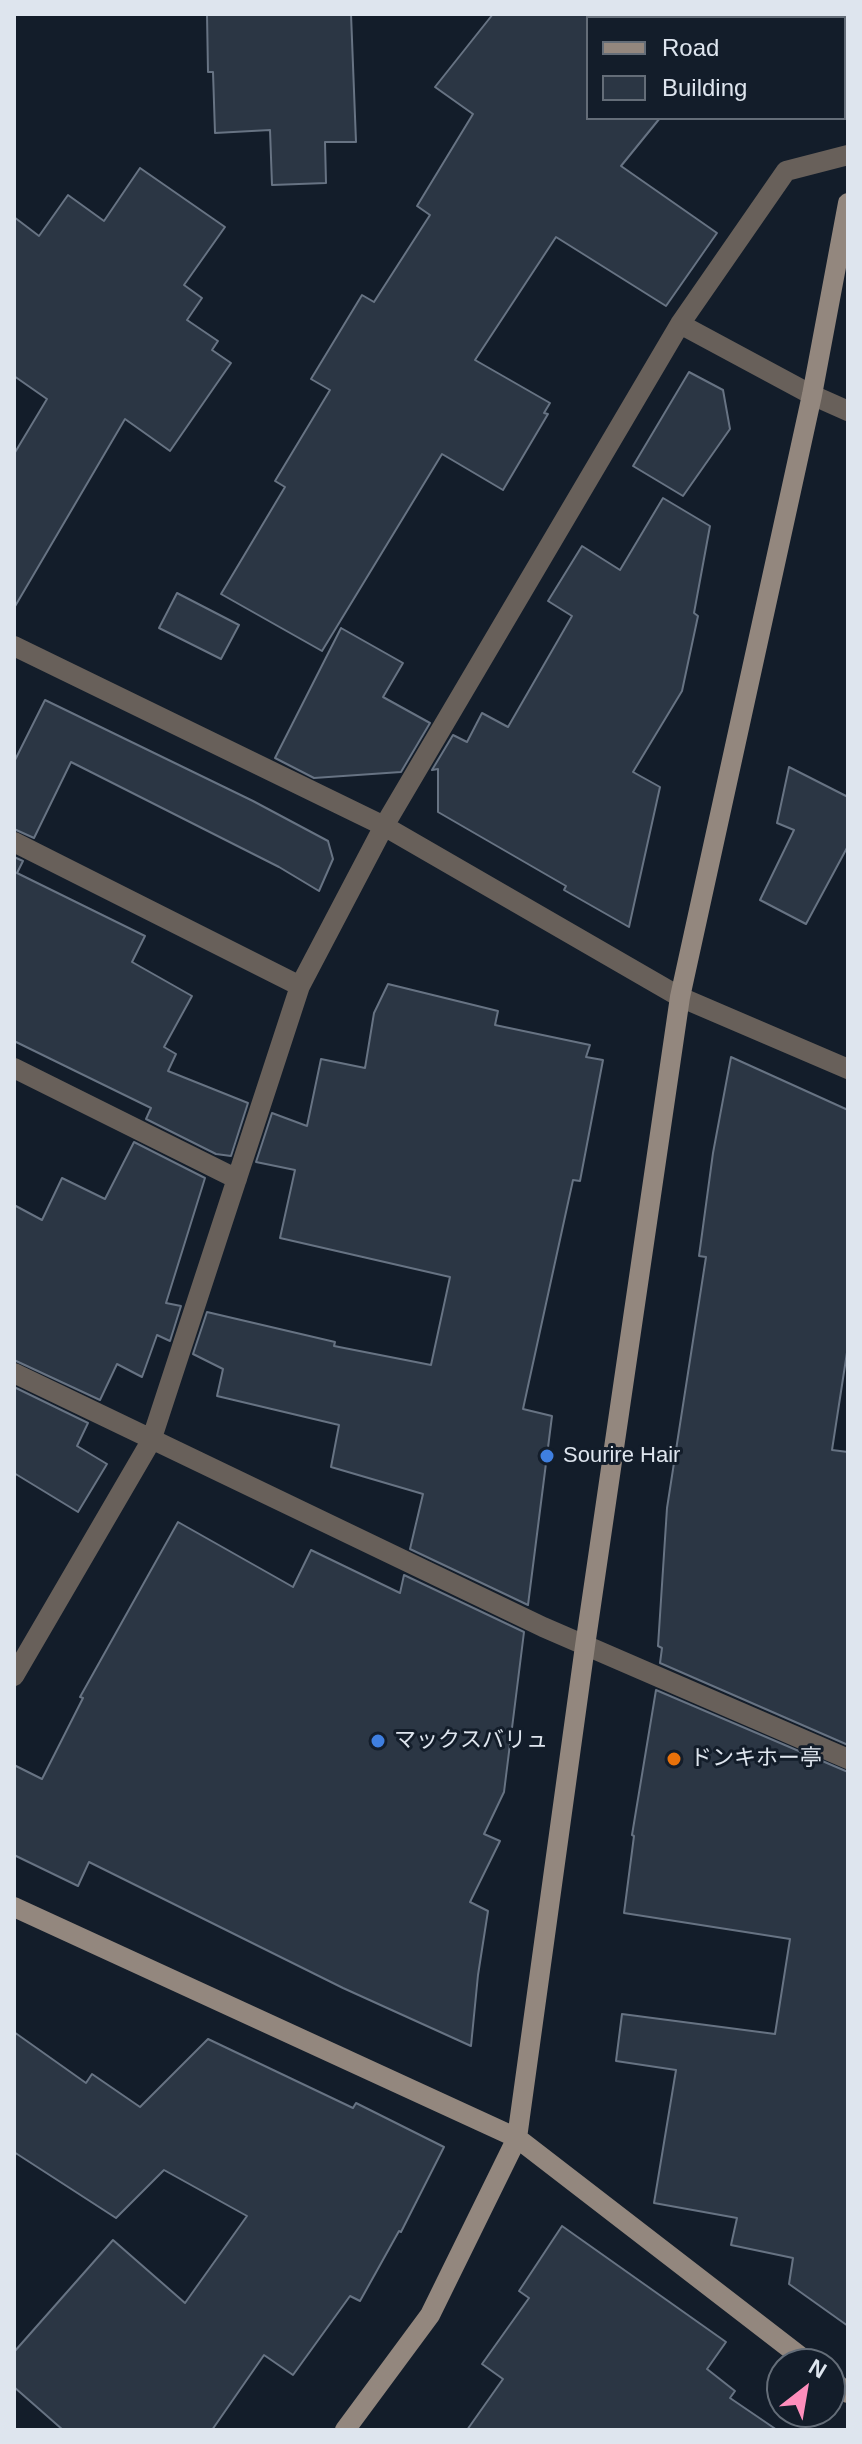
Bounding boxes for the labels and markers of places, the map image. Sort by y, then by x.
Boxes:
place label: Sourire Hair [563,1443,680,1469]
marker: Sourire Hair [538,1447,556,1465]
place label: マックスバリュ [394,1728,548,1754]
marker: マックスバリュ [369,1732,387,1750]
place label: ドンキホー亭 [690,1746,822,1772]
marker: ドンキホー亭 [665,1750,683,1768]

